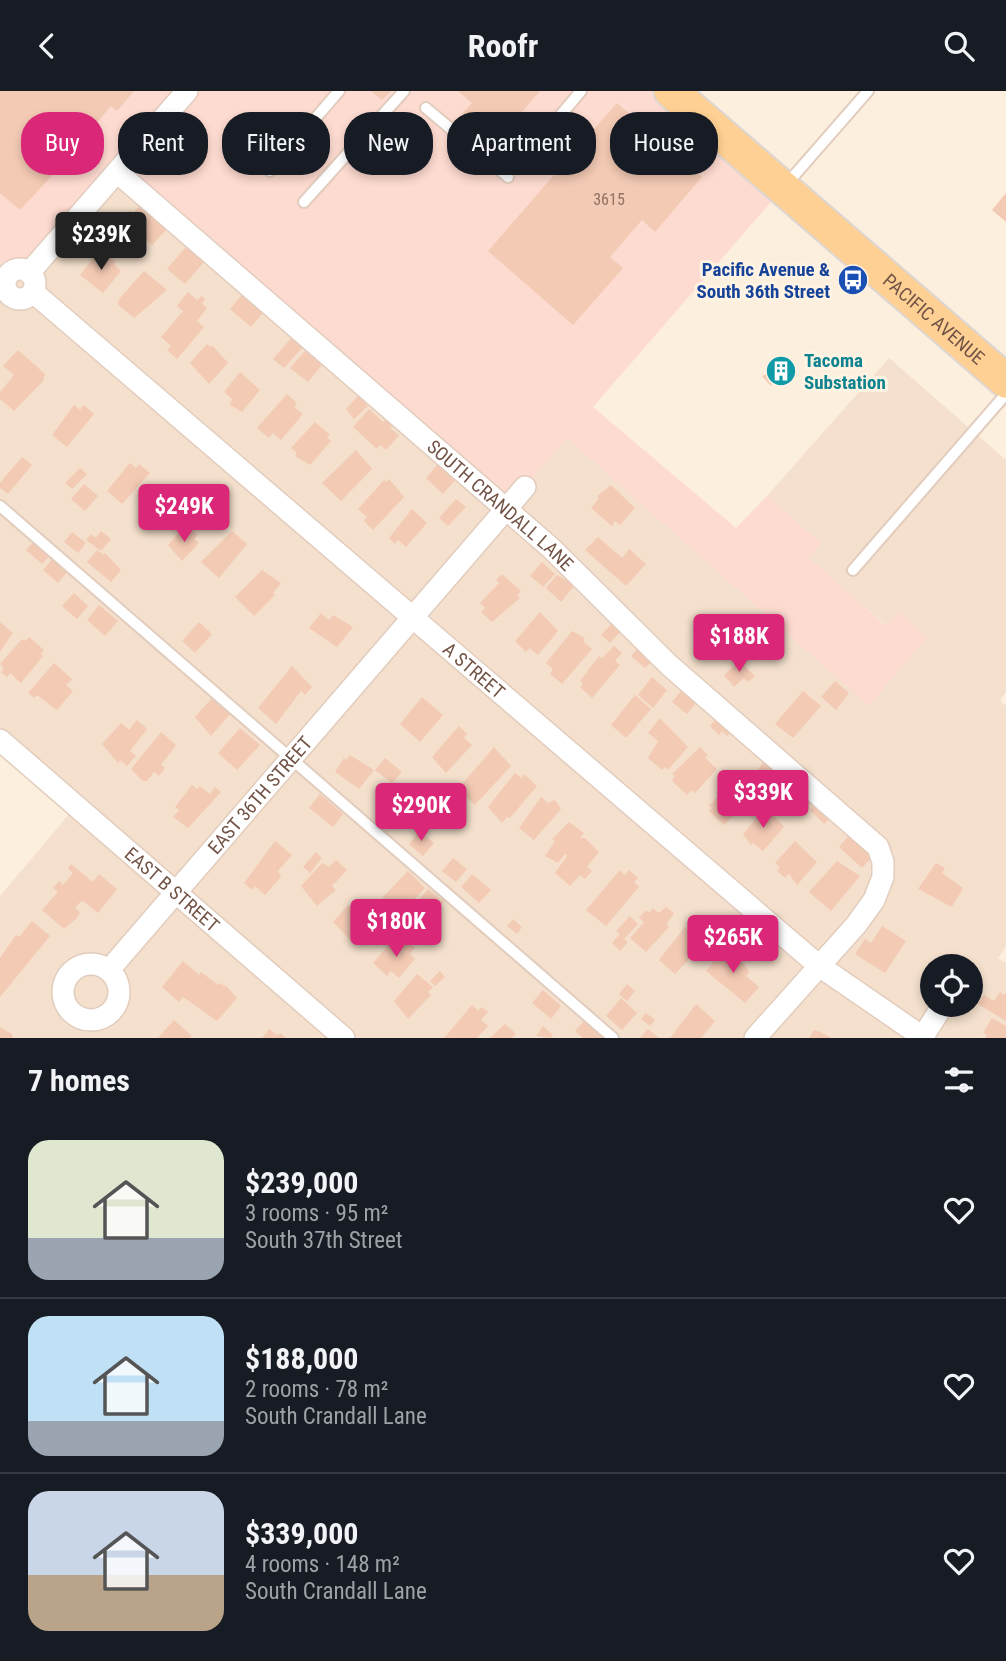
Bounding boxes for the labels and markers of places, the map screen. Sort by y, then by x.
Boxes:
pin: $239K [52,213,150,272]
place label: Pacific Avenue & South 36th Street [696,258,830,303]
bus stop icon: Pacific Avenue & South 36th Street [836,263,870,297]
place label: Tacoma Substation [804,349,886,394]
building icon: Tacoma Substation [764,354,798,388]
pin: $249K [135,484,233,544]
pin: $188K [690,615,788,674]
pin: $339K [714,771,812,830]
pin: $290K [372,783,470,843]
pin: $180K [347,899,445,959]
pin: $265K [684,915,782,975]

